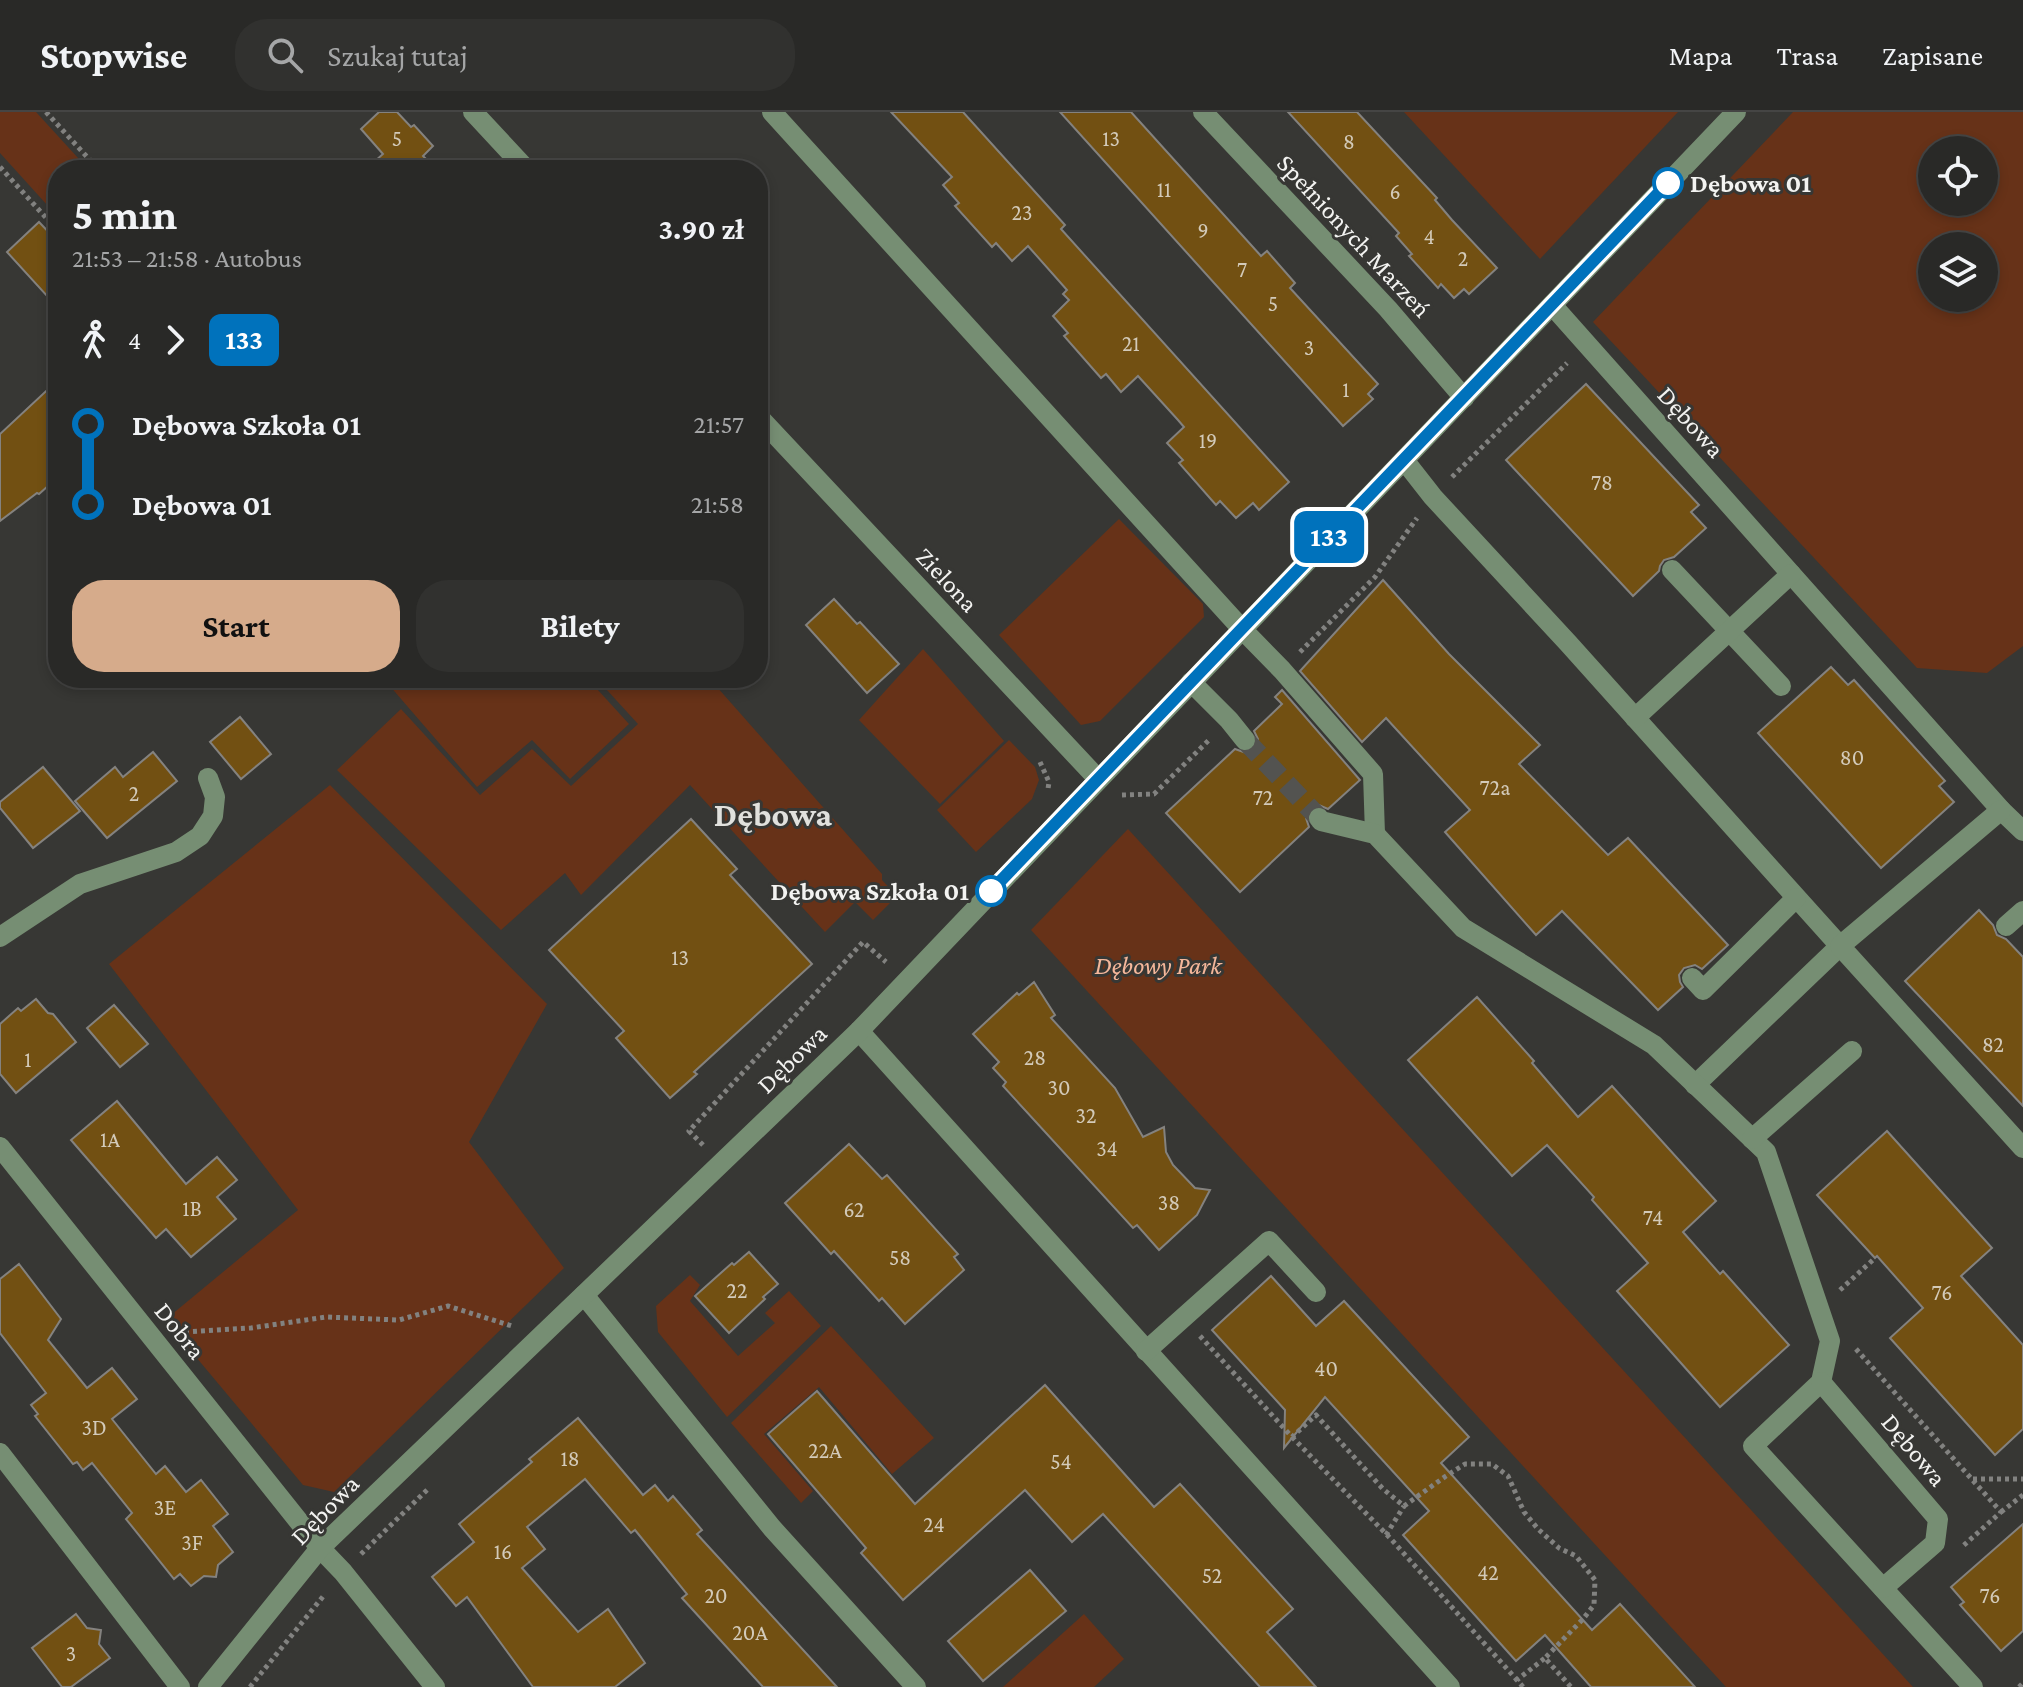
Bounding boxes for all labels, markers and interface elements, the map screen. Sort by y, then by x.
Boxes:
search box [235,19,795,91]
icon: search [263,33,307,77]
text: Stopwise [40,34,187,76]
text: Szukaj tutaj [327,39,468,72]
text: Mapa [1669,40,1733,71]
text: Trasa [1777,40,1838,71]
text: Zapisane [1882,40,1983,71]
house number: 5 [392,126,402,151]
house number: 13 [1102,126,1120,151]
house number: 8 [1343,129,1355,154]
map controls [1918,136,1998,312]
button: locate [1918,136,1998,216]
street label: Spełnionych Marzeń [1271,149,1437,323]
marker: Dębowa 01 [1653,168,1683,198]
place label: Dębowa 01 [1690,169,1811,198]
house number: 11 [1157,177,1171,202]
house number: 6 [1389,179,1401,204]
text: 5 min [72,190,177,238]
house number: 23 [1012,200,1032,225]
text: 3.90 zł [659,212,744,245]
house number: 9 [1197,218,1209,243]
house number: 4 [1423,224,1435,249]
button: layers [1918,232,1998,312]
text: 21:53 – 21:58 · Autobus [72,244,302,273]
house number: 2 [1458,246,1468,271]
house number: 7 [1237,257,1247,282]
house number: 5 [1268,291,1278,316]
icon: walk [72,318,116,362]
icon: forward [153,318,197,362]
text: 133 [225,324,263,355]
text: 4 [128,326,141,355]
house number: 21 [1122,331,1140,356]
house number: 3 [1304,335,1314,360]
house number: 1 [1342,377,1350,402]
street label: Dębowa [1652,380,1730,464]
text: Dębowa Szkoła 01 [132,408,361,441]
text: 21:57 [694,410,744,439]
house number: 19 [1199,428,1217,453]
house number: 78 [1591,470,1613,495]
text: Dębowa 01 [132,488,272,521]
text: 21:58 [691,490,744,519]
line badge: 133 [1283,511,1375,563]
text: 133 [1310,521,1348,552]
street label: Zielona [910,542,984,618]
button: Start [72,580,400,672]
button: Bilety [416,580,744,672]
house number: 80 [1840,745,1864,770]
house number: 72a [1480,775,1510,800]
house number: 2 [129,781,139,806]
house number: 72 [1253,785,1273,810]
district label: Dębowa [714,796,833,833]
marker: Dębowa Szkoła 01 [976,876,1006,906]
place label: Dębowa Szkoła 01 [771,877,969,906]
house number: 13 [671,945,689,970]
park label: Dębowy Park [1094,951,1223,980]
street label: Dębowa [751,1019,833,1099]
house number: 82 [1982,1032,2004,1057]
house number: 28 [1024,1045,1046,1070]
house number: 1 [24,1047,32,1072]
house number: 30 [1048,1075,1070,1100]
house number: 32 [1076,1103,1096,1128]
house number: 1A [100,1127,120,1152]
house number: 34 [1096,1136,1118,1161]
house number: 38 [1158,1190,1180,1215]
house number: 1B [182,1196,202,1221]
house number: 62 [843,1197,865,1222]
house number: 74 [1643,1205,1663,1230]
house number: 58 [889,1245,911,1270]
house number: 22 [727,1278,747,1303]
house number: 76 [1931,1280,1953,1305]
street label: Dobra [148,1297,212,1365]
house number: 40 [1314,1356,1338,1381]
street label: Dębowa [1875,1408,1953,1492]
house number: 3D [81,1415,107,1440]
house number: 22A [808,1438,842,1463]
house number: 18 [560,1446,580,1471]
house number: 54 [1050,1449,1072,1474]
street label: Dębowa [285,1469,365,1551]
house number: 3E [154,1495,176,1520]
house number: 24 [923,1512,945,1537]
house number: 3F [181,1530,203,1555]
house number: 16 [494,1539,512,1564]
house number: 42 [1477,1560,1499,1585]
house number: 52 [1202,1563,1222,1588]
house number: 20 [705,1583,727,1608]
house number: 76 [1979,1583,2001,1608]
house number: 20A [732,1620,768,1645]
house number: 3 [66,1641,76,1666]

